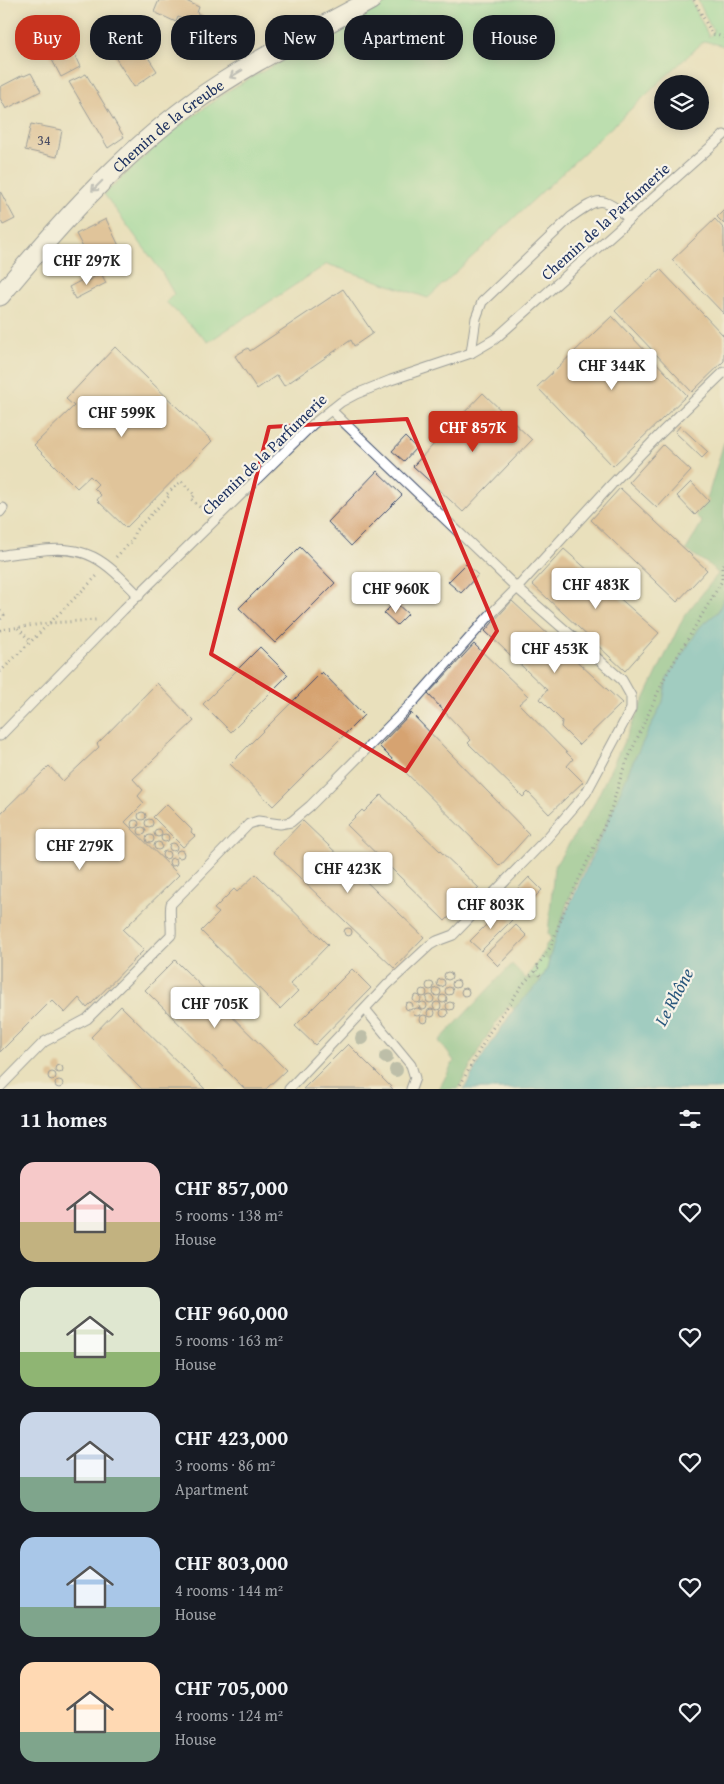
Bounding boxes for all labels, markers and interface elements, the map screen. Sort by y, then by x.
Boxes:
chip: Buy [15,15,80,60]
chip: Rent [90,15,161,60]
chip: Filters [171,15,255,60]
chip: New [265,15,334,60]
chip: Apartment [344,15,463,60]
chip: House [473,15,555,60]
one-way arrow [230,69,244,79]
street label: Chemin de la Greube [106,73,229,178]
map controls [654,75,709,130]
button: layers [654,75,709,130]
house number: 34 [37,130,51,150]
street label: Chemin de la Parfumerie [535,157,675,285]
one-way arrow [91,180,103,192]
pin: CHF 297K [35,244,139,286]
text: CHF 297K [54,248,120,272]
pin: CHF 344K [560,348,664,391]
text: CHF 344K [579,353,645,377]
street label: Chemin de la Parfumerie [196,388,332,520]
pin: CHF 599K [70,396,174,438]
text: CHF 599K [89,400,155,424]
pin: CHF 857K [421,410,525,453]
text: CHF 857K [440,415,506,439]
pin: CHF 483K [544,568,648,610]
pin: CHF 960K [344,572,448,614]
text: CHF 483K [563,572,629,596]
text: CHF 960K [363,576,429,600]
pin: CHF 453K [503,632,607,674]
text: CHF 453K [522,636,588,660]
pin: CHF 279K [28,828,132,871]
text: CHF 279K [47,833,113,857]
pin: CHF 423K [296,852,400,894]
text: CHF 423K [315,856,381,880]
pin: CHF 803K [439,888,543,930]
text: CHF 803K [458,892,524,916]
water label: Le Rhône [647,963,700,1031]
pin: CHF 705K [163,986,267,1029]
text: CHF 705K [182,991,248,1015]
text: 11 homes [20,1104,107,1135]
icon: filters [676,1105,704,1133]
text: CHF 857,000 [175,1172,288,1203]
icon: home [60,1182,120,1242]
icon: heart [676,1198,704,1226]
text: 5 rooms · 138 m² [175,1203,283,1227]
text: House [175,1227,216,1251]
text: CHF 960,000 [175,1297,288,1328]
icon: home [60,1307,120,1367]
icon: heart [676,1323,704,1351]
text: 5 rooms · 163 m² [175,1328,283,1352]
text: House [175,1352,216,1376]
text: CHF 423,000 [175,1422,288,1453]
icon: home [60,1432,120,1492]
icon: heart [676,1448,704,1476]
text: 3 rooms · 86 m² [175,1453,275,1477]
text: Apartment [175,1477,248,1501]
text: CHF 803,000 [175,1547,288,1578]
icon: home [60,1557,120,1617]
icon: heart [676,1573,704,1601]
text: 4 rooms · 144 m² [175,1578,283,1602]
text: House [175,1602,216,1626]
text: CHF 705,000 [175,1672,288,1703]
icon: home [60,1682,120,1742]
icon: heart [676,1698,704,1726]
text: 4 rooms · 124 m² [175,1703,283,1727]
text: House [175,1727,216,1751]

